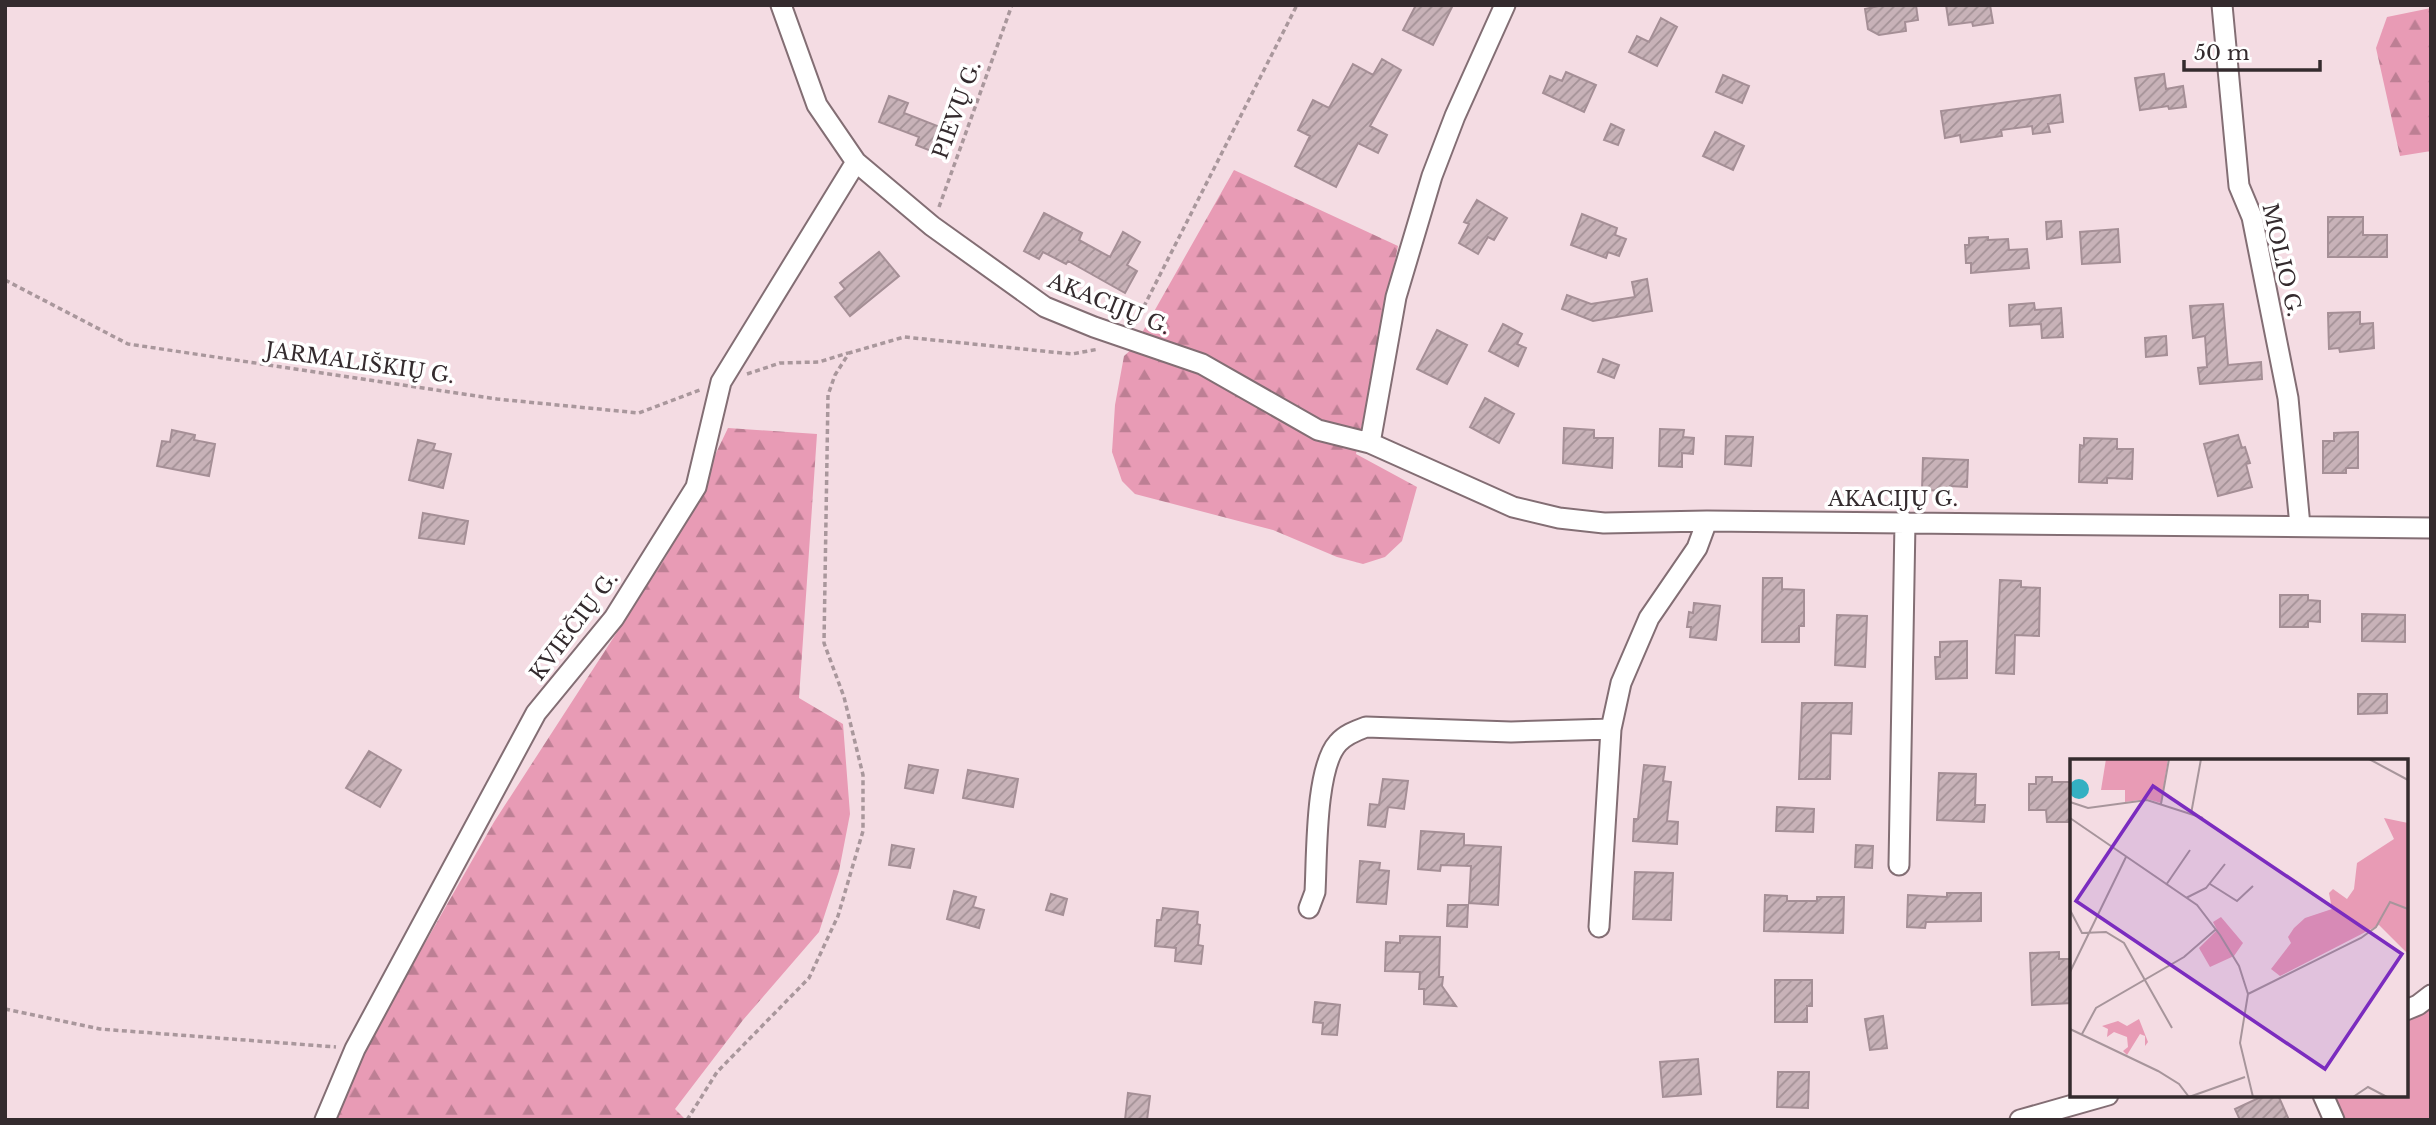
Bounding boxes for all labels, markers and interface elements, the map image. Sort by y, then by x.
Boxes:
scale bar [2184,28,2320,72]
text: 50 m [2194,40,2250,66]
street label: PIEVŲ G. [927,57,987,163]
street label: MOLIO G. [2256,201,2308,319]
street label: AKACIJŲ G. [1043,267,1174,340]
street label: JARMALIŠKIŲ G. [261,336,456,389]
street label: AKACIJŲ G. [1827,486,1958,512]
street label: KVIEČIŲ G. [524,566,624,686]
inset map [2070,759,2408,1097]

